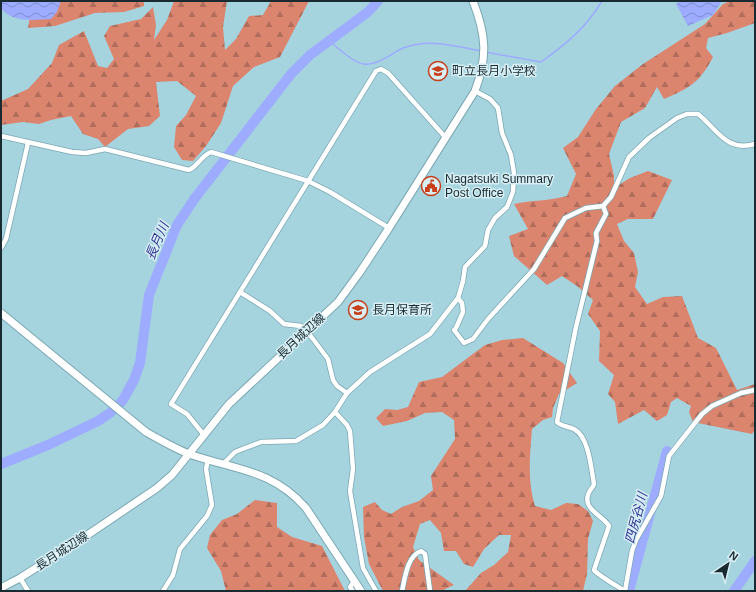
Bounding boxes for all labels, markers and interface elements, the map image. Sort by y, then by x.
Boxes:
school or university icon: 町立長月小学校 [427,60,449,82]
place label: 町立長月小学校 [452,64,536,78]
place label: Nagatsuki Summary Post Office [445,172,553,200]
public building icon: Nagatsuki Summary Post Office [420,175,442,197]
water label: 長月川 [142,218,172,262]
school or university icon: 長月保育所 [347,299,369,321]
place label: 長月保育所 [372,303,432,317]
street label: 長月城辺線 [274,310,328,362]
water label: 四尻谷川 [622,489,650,545]
street label: 長月城辺線 [33,529,91,573]
north arrow [708,544,748,584]
text: N [727,549,740,563]

